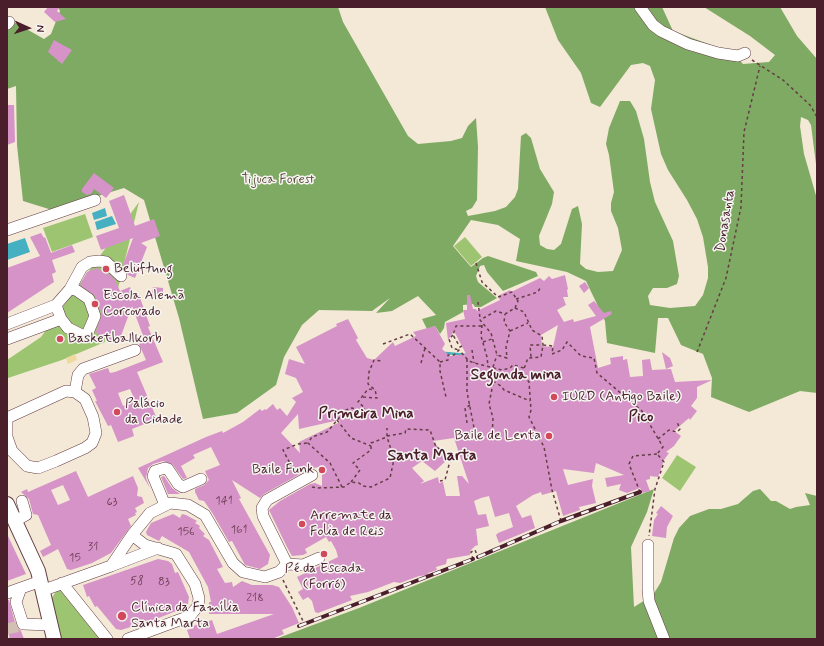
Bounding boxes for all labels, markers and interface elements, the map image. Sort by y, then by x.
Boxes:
north arrow [8,8,48,48]
text: N [33,25,47,33]
park label: Tijuca Forest [242,172,314,188]
street label: Donasanta [713,189,739,253]
place label: Belüftung [114,261,173,277]
marker: Belüftung [101,264,111,274]
place label: Escola Alemã Corcovado [103,288,184,320]
marker: Escola Alemã Corcovado [90,299,100,309]
place label: Basketballkorb [68,331,162,347]
marker: Basketballkorb [55,334,65,344]
district label: Segunda mina [471,367,561,385]
place label: IURD (Antigo Baile) [562,389,681,405]
marker: IURD (Antigo Baile) [549,392,559,402]
place label: Palácio da Cidade [125,396,183,428]
district label: Primeira Mina [318,406,414,424]
marker: Palácio da Cidade [112,407,122,417]
district label: Pico [629,409,653,427]
place label: Baile de Lenta [454,428,541,444]
marker: Baile de Lenta [544,431,554,441]
district label: Santa Marta [387,447,477,467]
place label: Baile Funk [252,462,314,478]
marker: Baile Funk [317,465,327,475]
house number: 141 [215,494,233,508]
house number: 63 [106,495,118,509]
place label: Arremate da Folia de Reis [310,508,392,540]
marker: Arremate da Folia de Reis [297,519,307,529]
house number: 161 [231,523,247,537]
house number: 156 [177,525,195,539]
house number: 31 [88,540,98,554]
marker: Pé da Escada (Forró) [319,549,329,559]
house number: 15 [69,551,81,565]
place label: Pé da Escada (Forró) [285,561,363,594]
house number: 58 [130,574,144,588]
house number: 83 [158,575,170,589]
house number: 218 [246,591,264,605]
place label: Clínica da Família Santa Marta [131,600,239,632]
marker: Clínica da Família Santa Marta [116,610,128,622]

